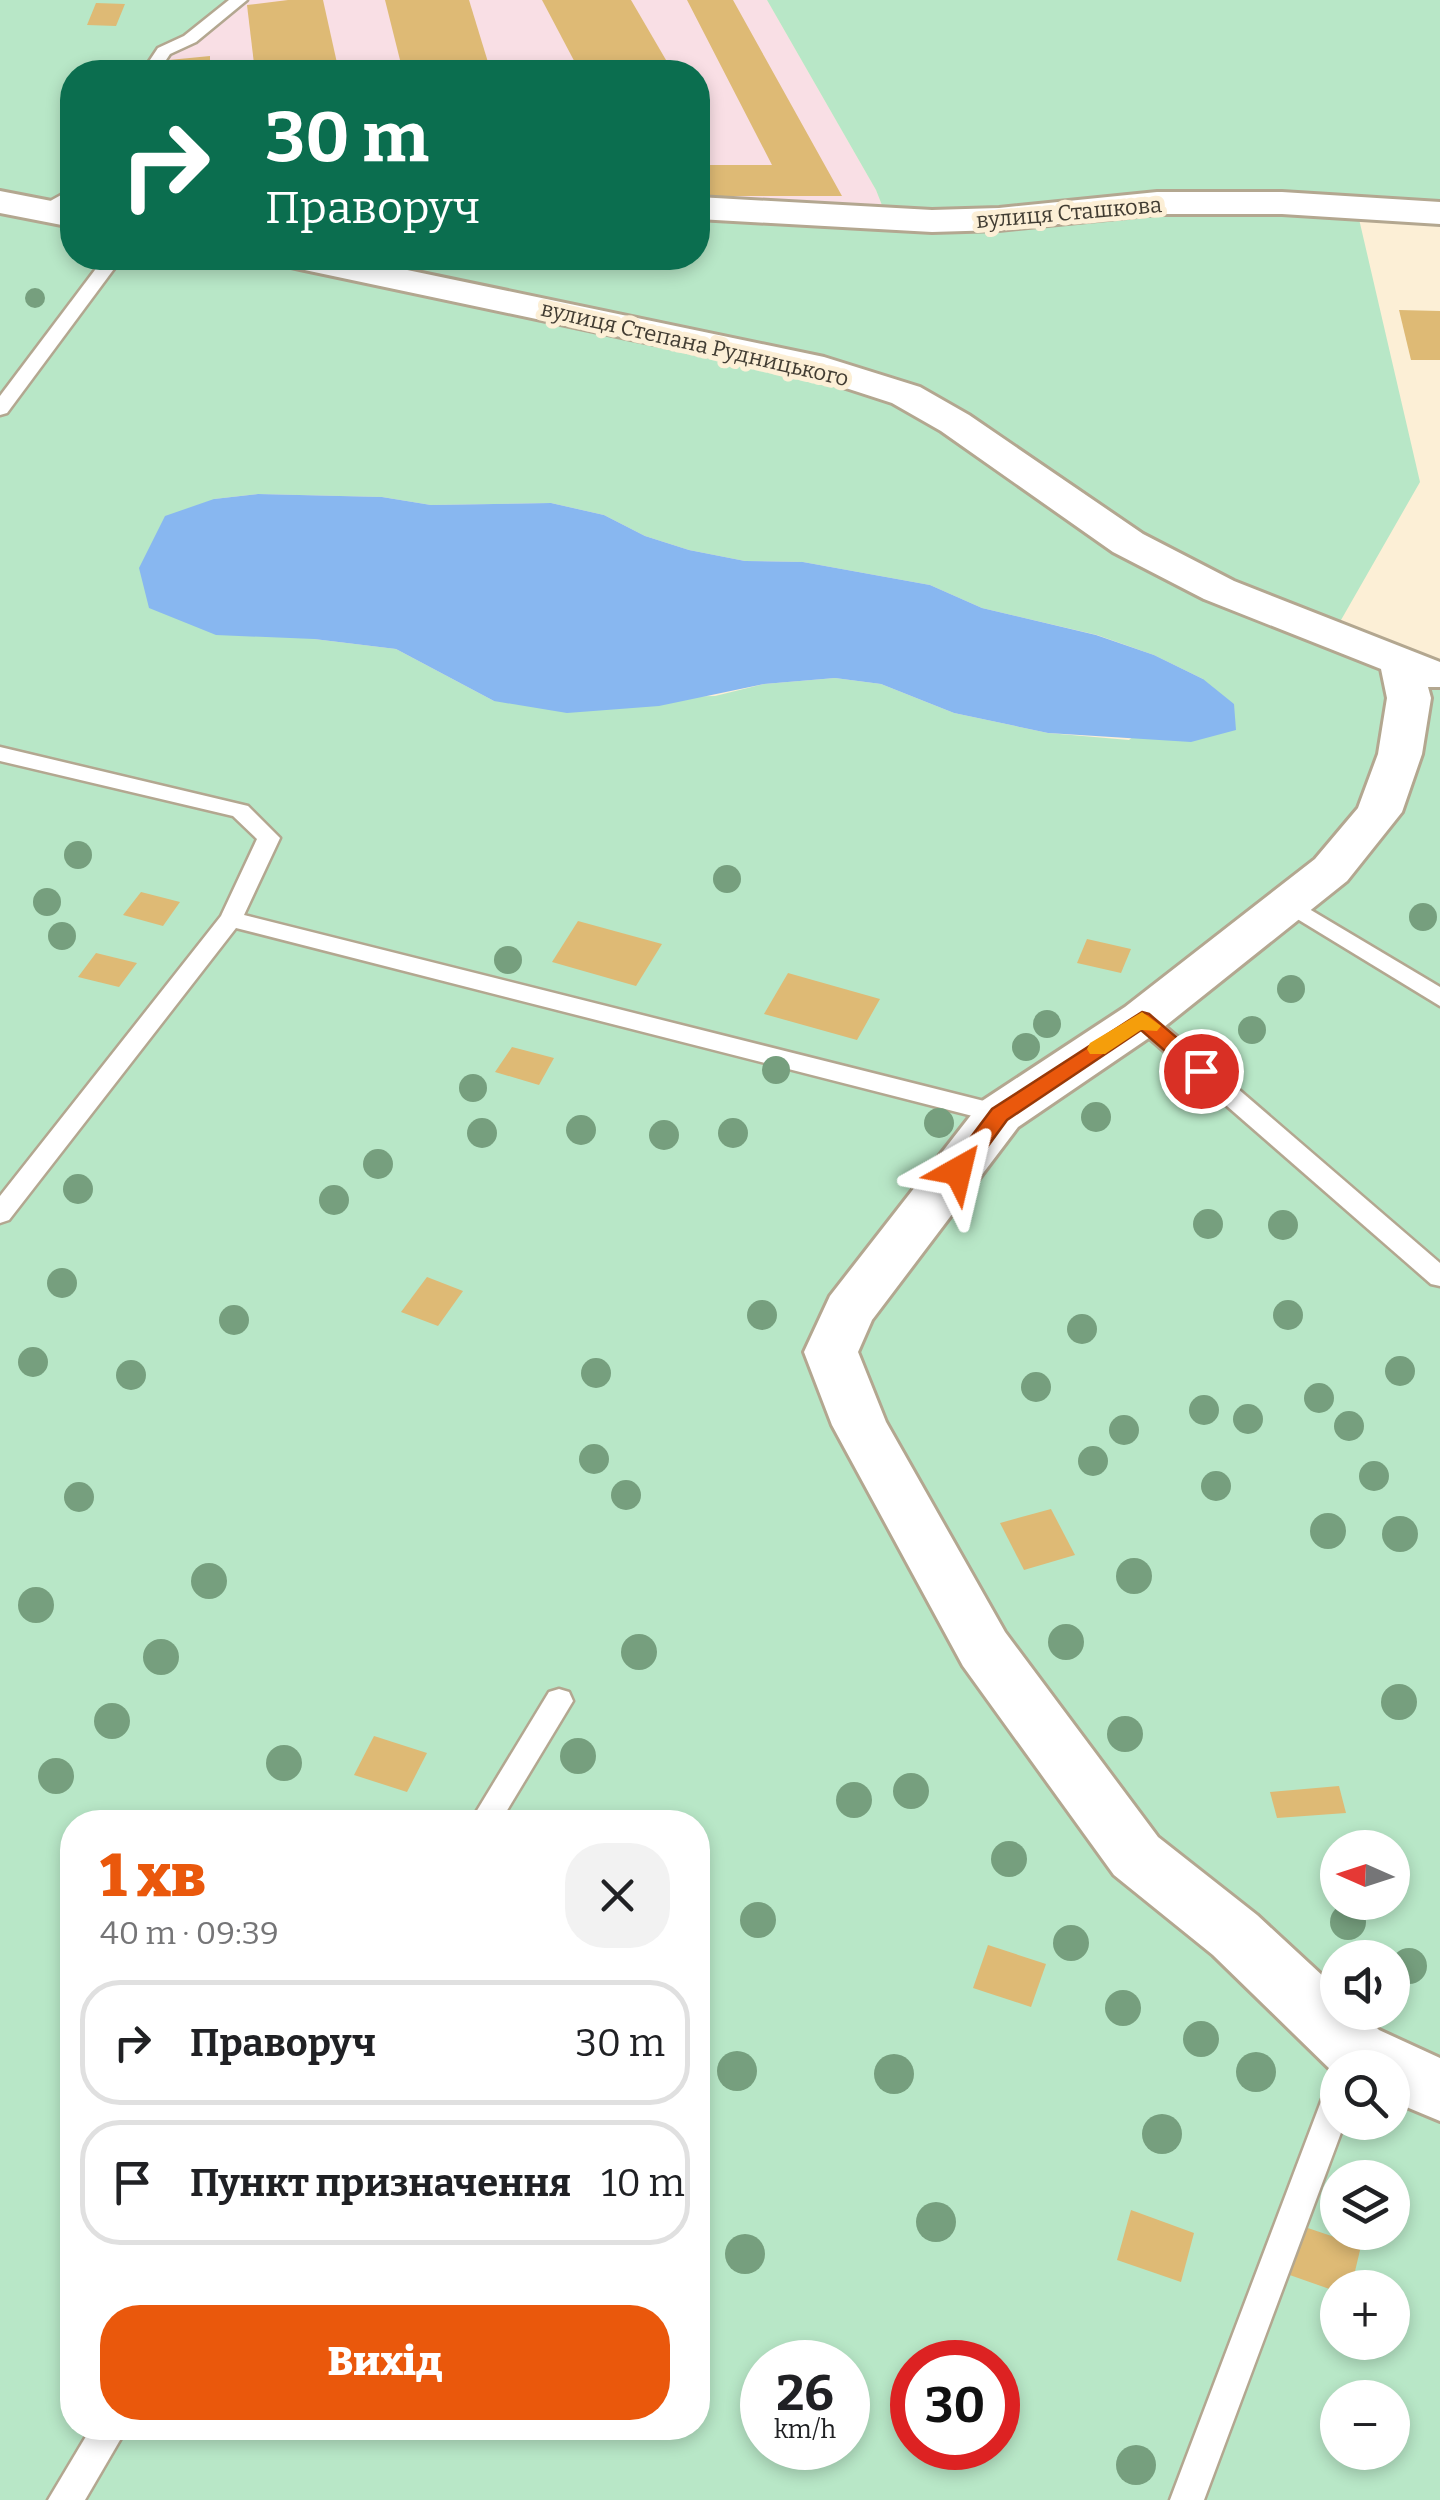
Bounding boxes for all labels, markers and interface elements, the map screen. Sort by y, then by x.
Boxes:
text: 30 m [265,96,429,180]
icon: right [100,100,230,230]
text: Праворуч [265,181,480,235]
street label: вулиця Сташкова [975,191,1163,234]
street label: вулиця Степана Рудницького [538,295,851,392]
pin [1159,1029,1244,1114]
icon: arrive [1174,1044,1229,1099]
position arrow [906,1119,1010,1223]
north arrow [1320,1830,1410,1920]
map controls [1320,1830,1410,2470]
text: 1 хв [100,1840,206,1912]
button: close [565,1843,670,1948]
text: 40 m · 09:39 [100,1914,279,1952]
button: sound [1320,1940,1410,2030]
icon: right [105,2015,160,2070]
text: Праворуч [190,2020,376,2066]
text: 30 m [575,2020,665,2066]
button: search [1320,2050,1410,2140]
icon: arrive [105,2155,160,2210]
text: Пункт призначення [190,2160,571,2206]
text: 10 m [601,2160,685,2206]
button: layers [1320,2160,1410,2250]
button: + [1320,2270,1410,2360]
button: Вихід [100,2305,670,2420]
speed limit sign: 30 [890,2340,1020,2470]
text: 26 [776,2363,834,2423]
button: − [1320,2380,1410,2470]
text: km/h [774,2415,836,2445]

